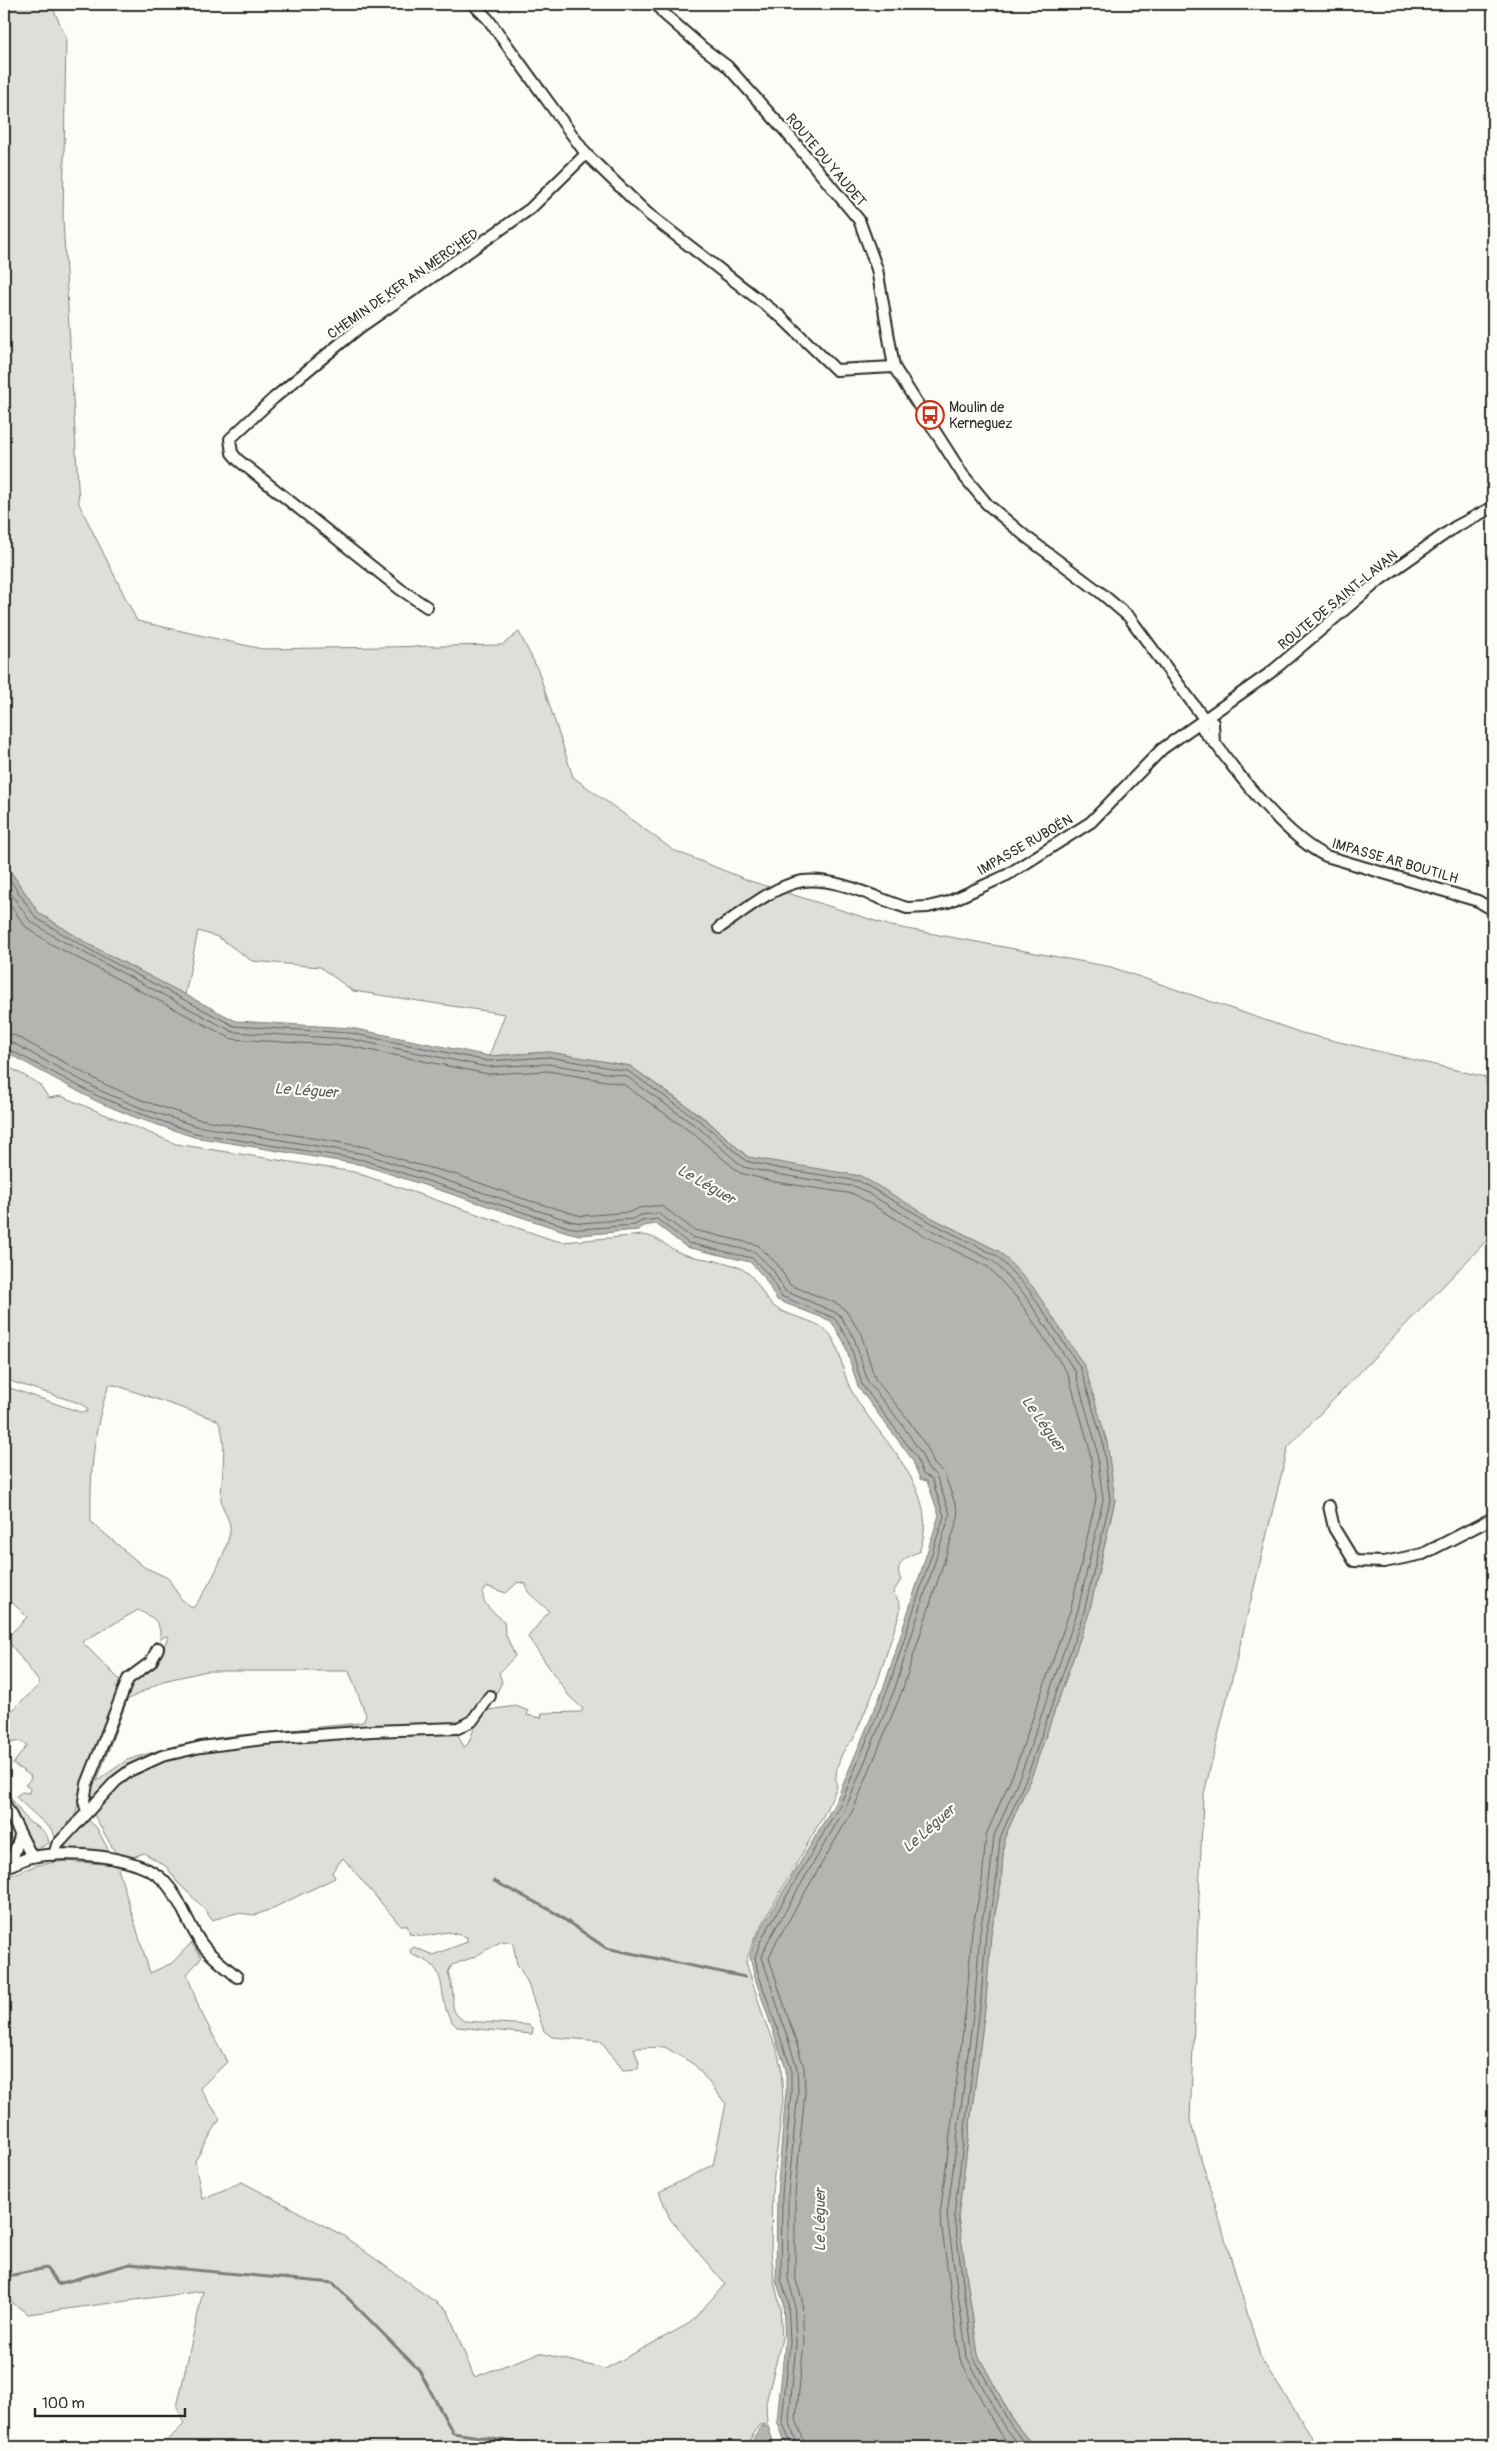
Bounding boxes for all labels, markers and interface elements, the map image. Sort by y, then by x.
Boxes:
street label: ROUTE DU YAUDET [782,110,870,210]
street label: CHEMIN DE KER AN MERC'HED [324,225,482,343]
place label: Moulin de Kerneguez [949,399,1012,432]
bus stop icon: Moulin de Kerneguez [915,400,945,430]
street label: ROUTE DE SAINT-LAVAN [1275,547,1401,653]
street label: IMPASSE RUBOËN [974,810,1076,879]
street label: IMPASSE AR BOUTILH [1330,835,1460,887]
water label: Le Léguer [274,1079,340,1103]
water label: Le Léguer [674,1161,740,1210]
water label: Le Léguer [1017,1393,1070,1457]
water label: Le Léguer [899,1800,960,1857]
water label: Le Léguer [811,2187,830,2252]
scale bar [35,2386,185,2418]
text: 100 m [42,2394,85,2413]

